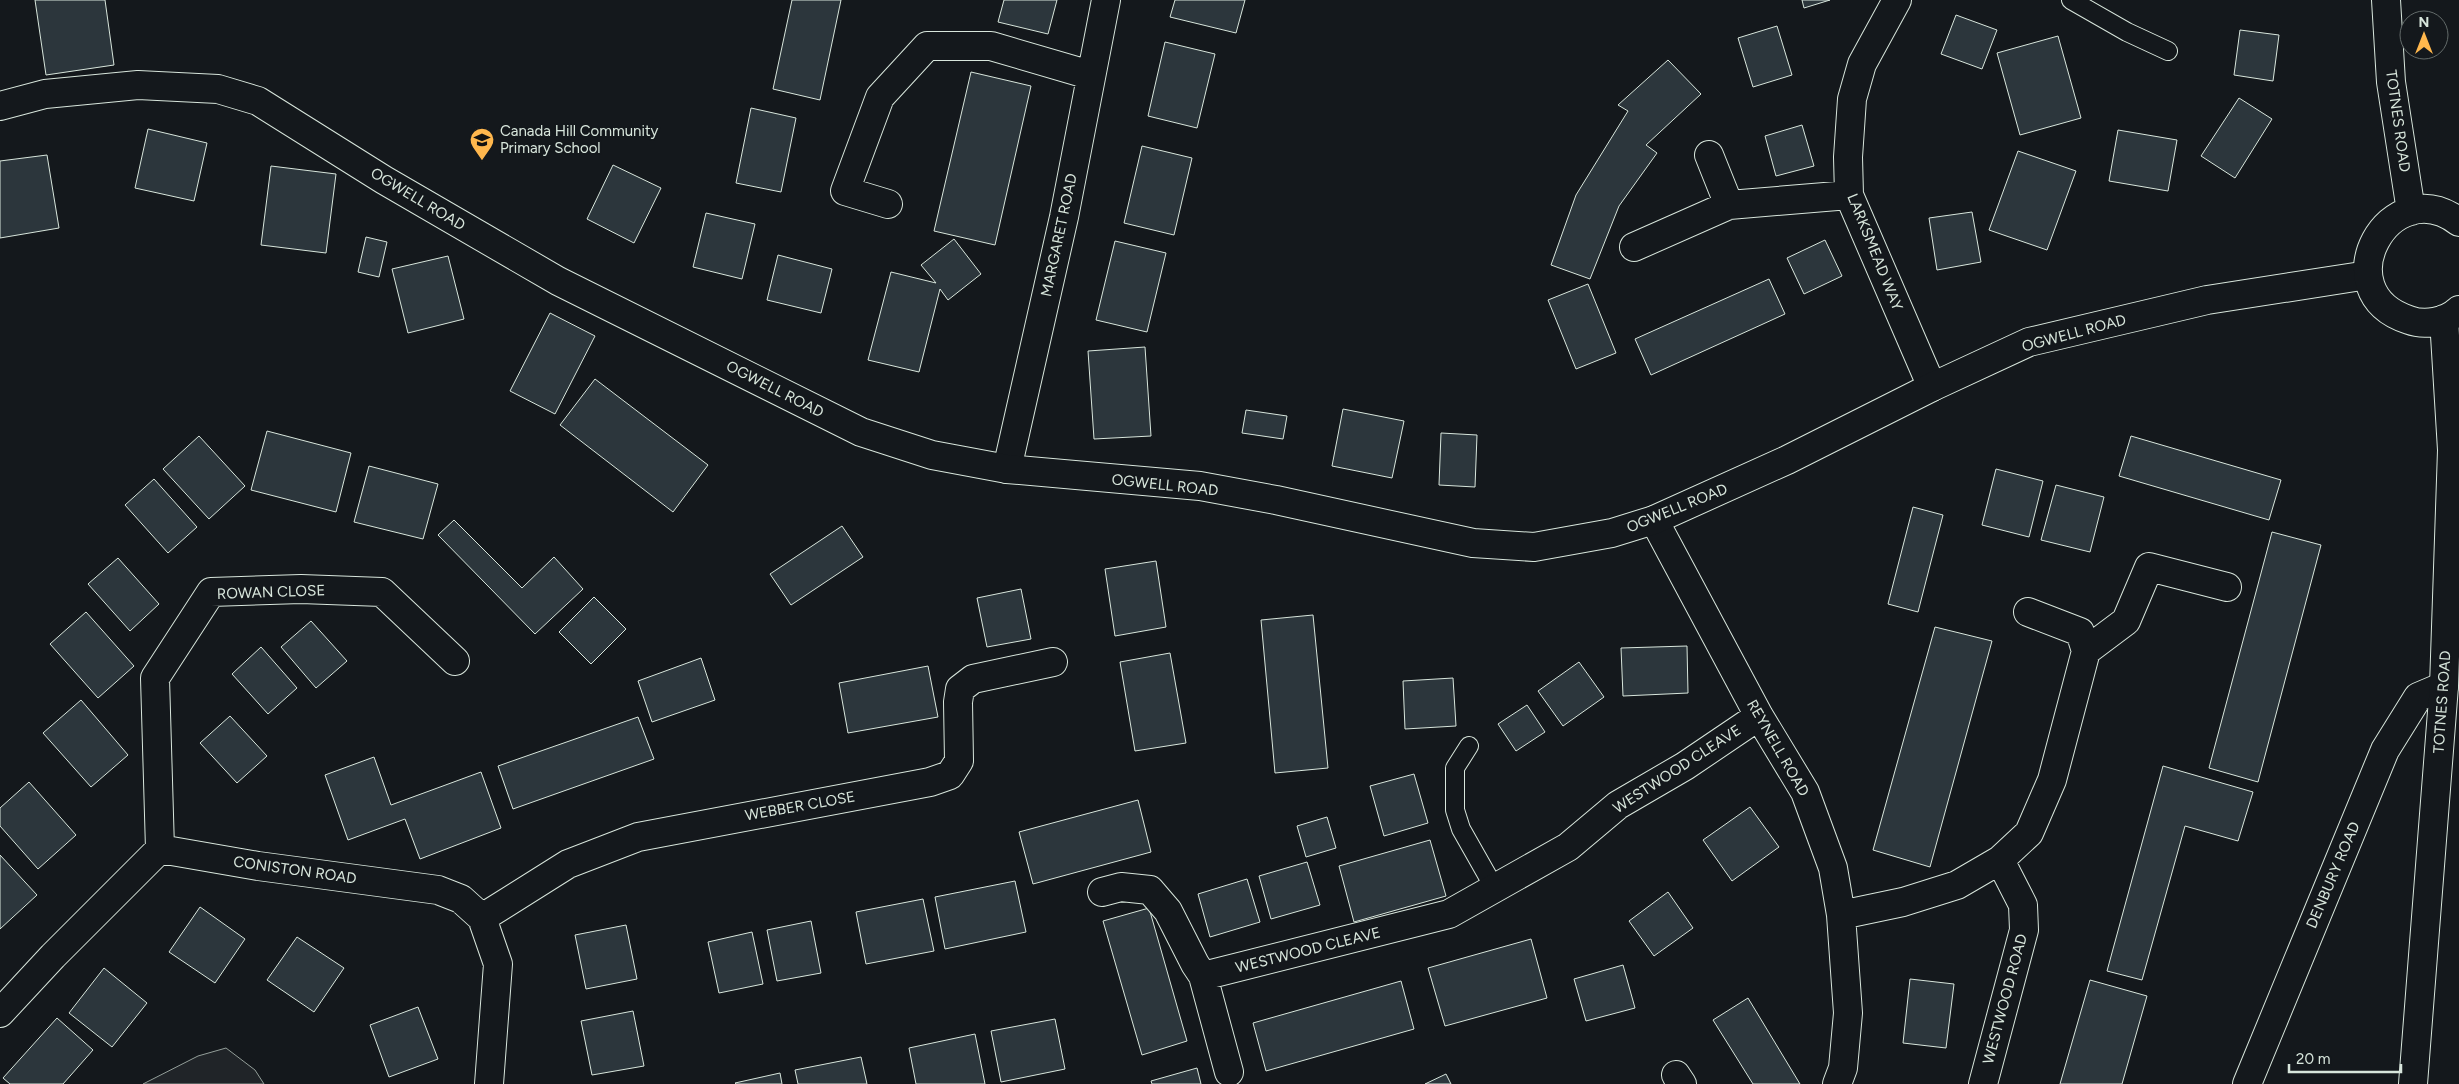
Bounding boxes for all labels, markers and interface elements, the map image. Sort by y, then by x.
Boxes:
north arrow [2399,10,2449,60]
text: N [2419,14,2429,31]
street label: TOTNES ROAD [2382,69,2414,173]
place label: Canada Hill Community Primary School [500,122,659,157]
school or university icon: Canada Hill Community Primary School [469,127,495,161]
street label: OGWELL ROAD [367,164,469,234]
street label: MARGARET ROAD [1037,172,1081,298]
street label: LARKSMEAD WAY [1843,191,1907,313]
street label: OGWELL ROAD [2020,310,2128,356]
street label: OGWELL ROAD [723,357,827,421]
street label: OGWELL ROAD [1111,470,1219,500]
street label: OGWELL ROAD [1624,480,1730,536]
street label: ROWAN CLOSE [217,581,325,603]
street label: TOTNES ROAD [2429,650,2455,754]
street label: REYNELL ROAD [1743,696,1813,800]
street label: WESTWOOD CLEAVE [1610,721,1744,817]
street label: WEBBER CLOSE [743,787,857,825]
street label: DENBURY ROAD [2302,819,2364,931]
street label: CONISTON ROAD [232,852,358,888]
street label: WESTWOOD CLEAVE [1234,923,1382,977]
street label: WESTWOOD ROAD [1979,932,2031,1066]
scale bar [2289,1042,2402,1074]
text: 20 m [2296,1050,2330,1068]

